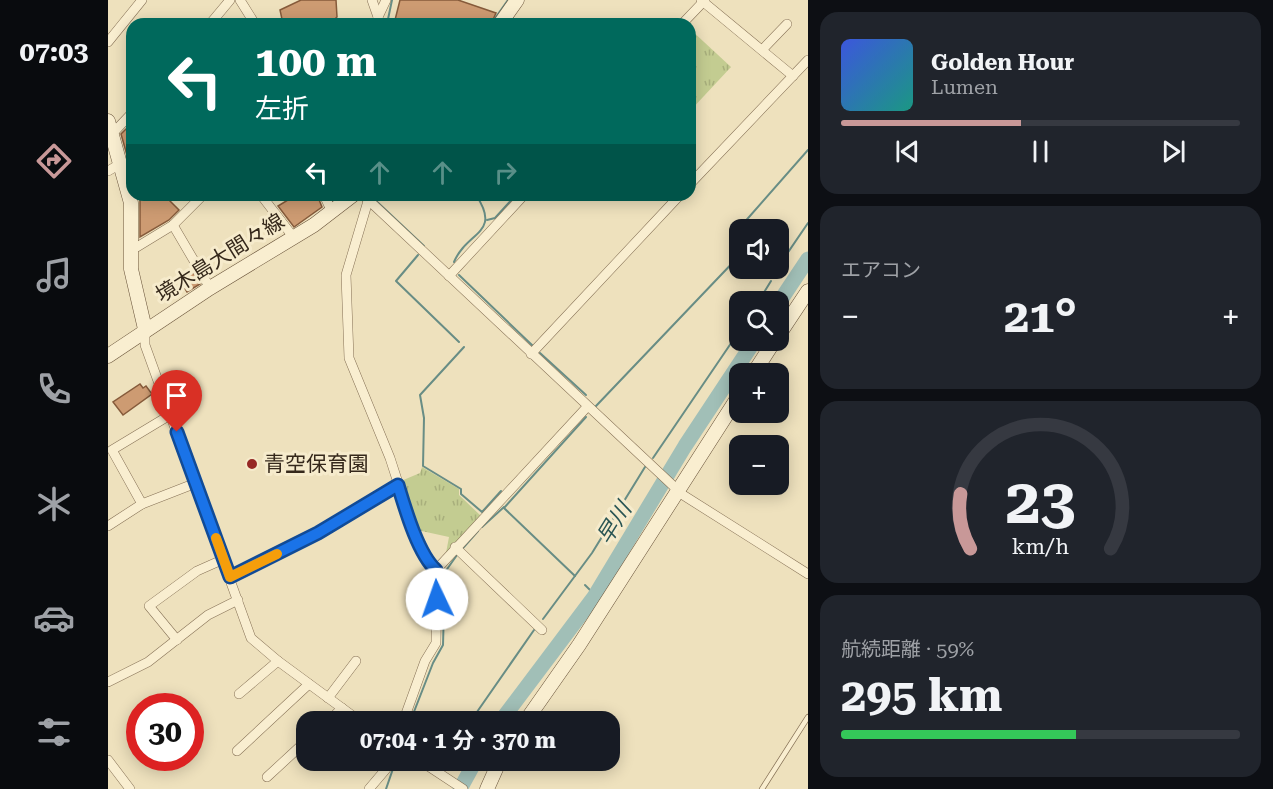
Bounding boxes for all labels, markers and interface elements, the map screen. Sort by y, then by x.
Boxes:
text: 07:03 [20,36,88,68]
text: 100 m [255,37,377,86]
icon: left [156,42,234,120]
text: Golden Hour [931,50,1074,75]
text: Lumen [931,75,998,99]
text: 左折 [255,93,309,125]
icon: previous [891,135,924,168]
icon: pause [1024,135,1057,168]
icon: next [1157,135,1190,168]
icon: directions [33,140,75,182]
icon: left [300,156,333,189]
icon: ahead [363,156,396,189]
icon: ahead [426,156,459,189]
icon: right [489,156,522,189]
street label: 境木島大間々線 [151,209,289,307]
map controls [729,219,789,495]
button: sound [729,219,789,279]
icon: music [33,254,75,296]
text: エアコン [841,258,921,282]
text: 21° [1004,290,1077,343]
button: search [729,291,789,351]
text: − [841,297,859,336]
text: + [1222,297,1240,336]
button: + [729,363,789,423]
icon: phone [33,368,75,410]
pin [151,370,202,432]
icon: arrive [160,379,193,412]
button: − [729,435,789,495]
place label: 青空保育園 [264,452,369,476]
marker: 青空保育園 [245,457,259,471]
text: 23 [1006,465,1075,538]
icon: climate [33,483,75,525]
water label: 早川 [592,496,637,548]
text: km/h [1012,534,1069,559]
position arrow [405,567,469,631]
icon: car [33,597,75,639]
text: 航続距離 · 59% [841,637,974,661]
text: 295 km [841,669,1002,722]
speed limit sign: 30 [126,693,204,771]
icon: filters [33,711,75,753]
text: 07:04 · 1 分 · 370 m [360,728,556,753]

